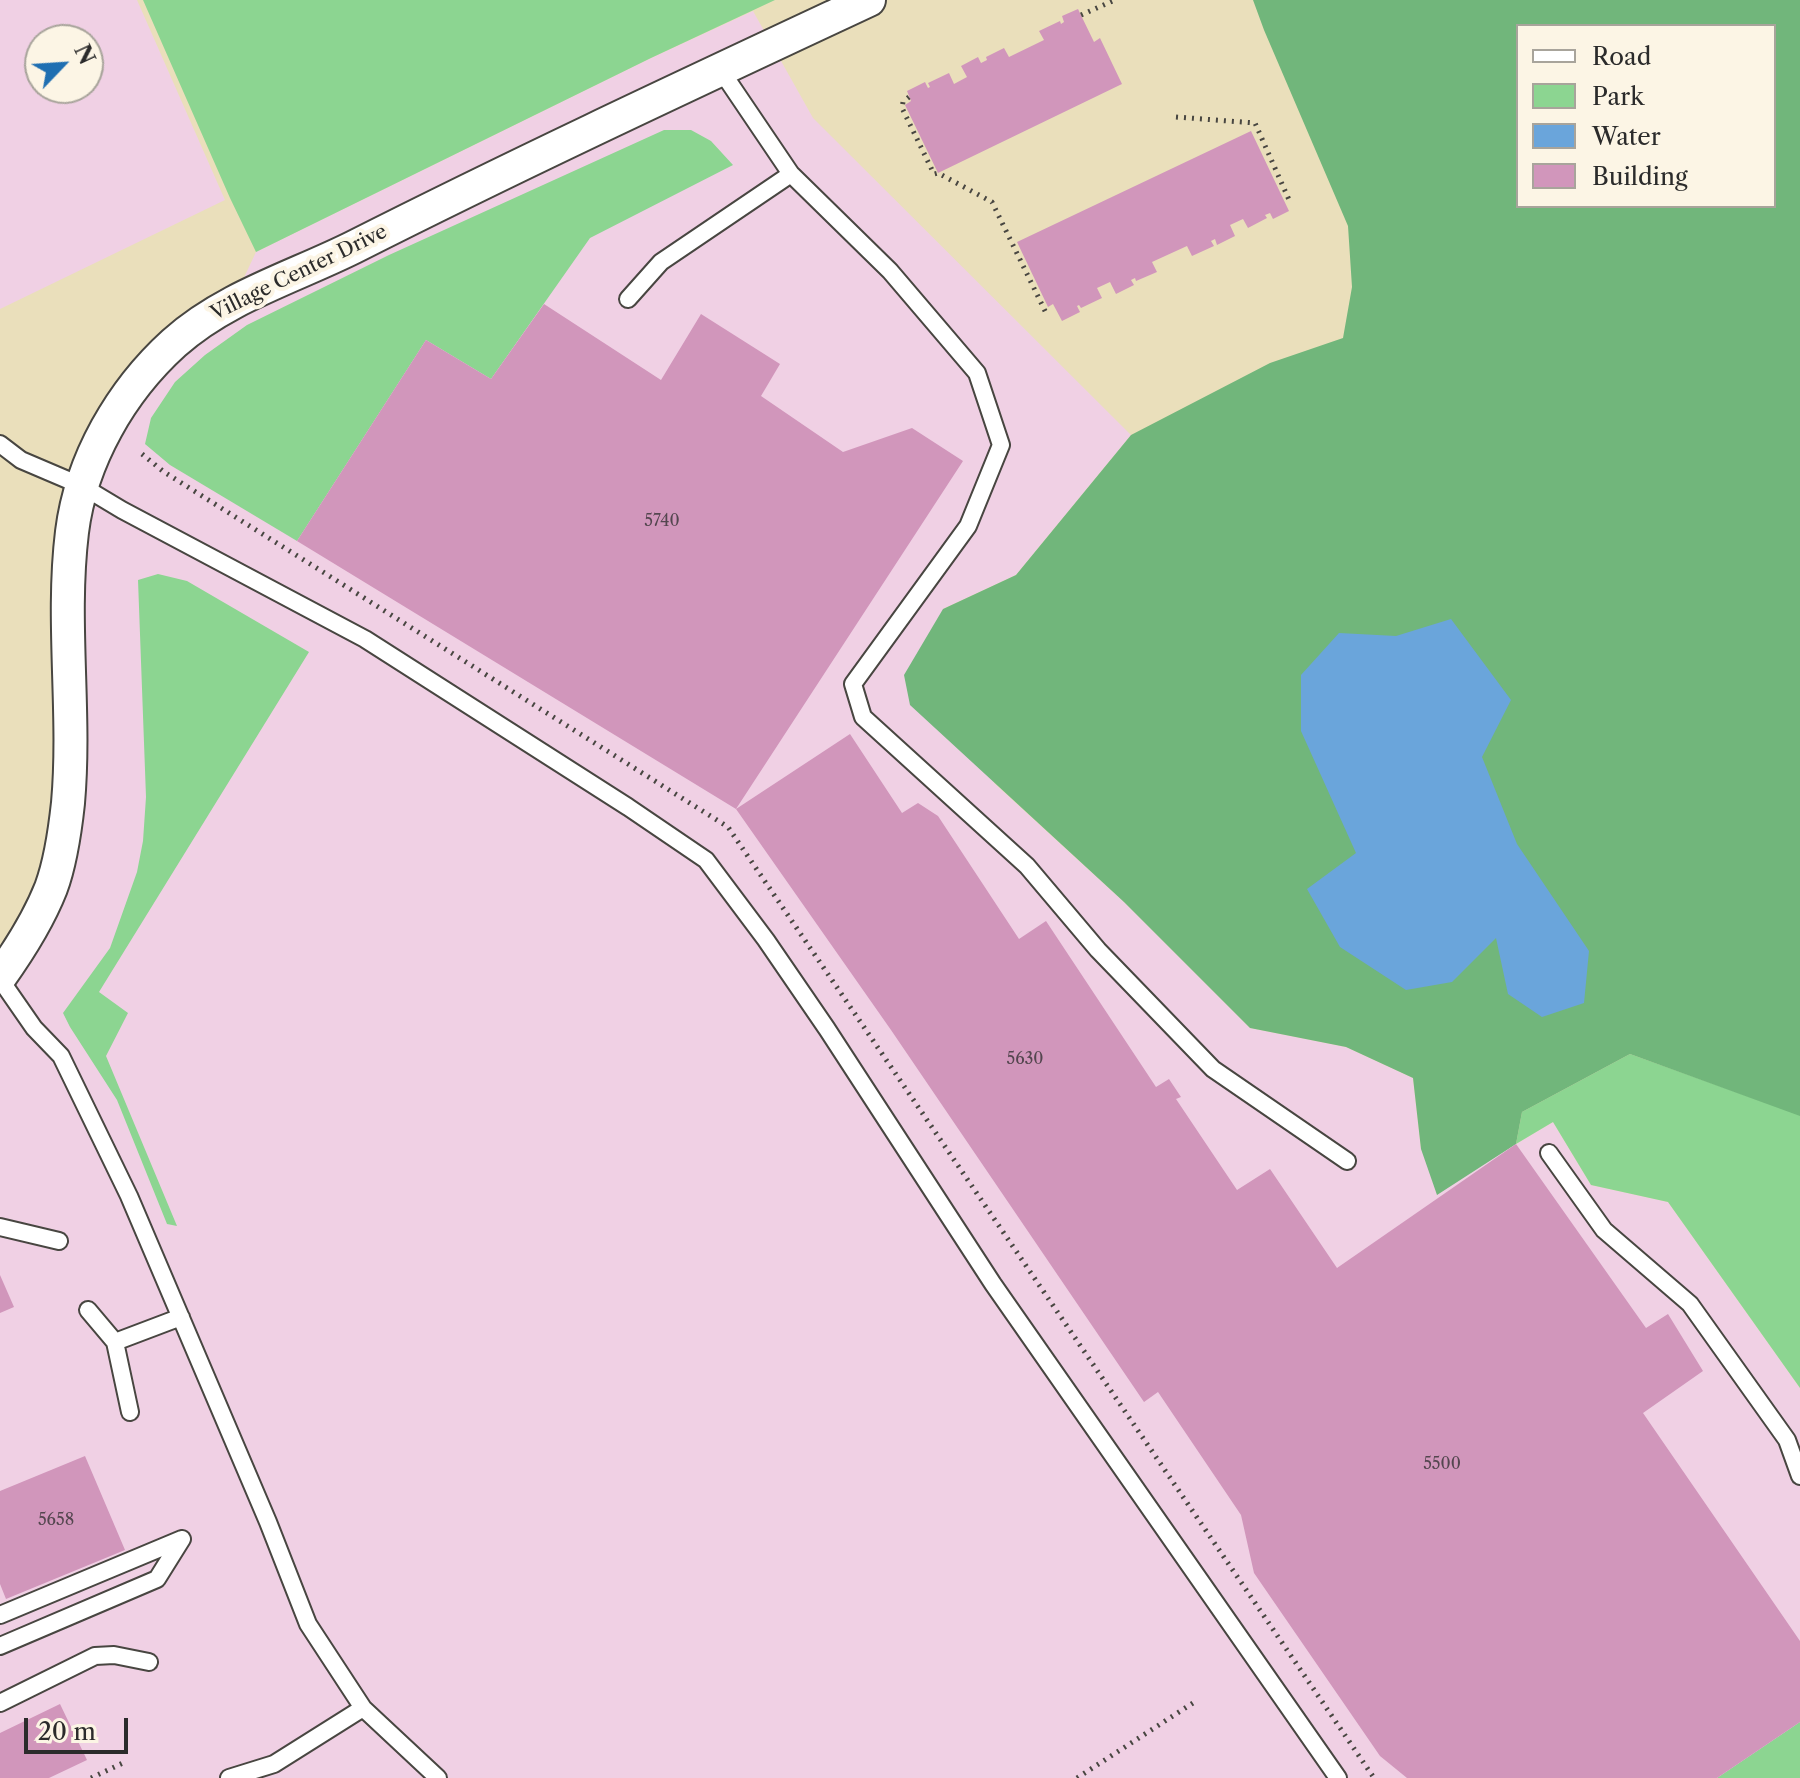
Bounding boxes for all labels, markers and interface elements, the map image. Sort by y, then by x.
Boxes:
north arrow [24,24,104,104]
legend [1516,24,1776,208]
text: N [68,40,101,69]
text: Road [1592,42,1651,71]
text: Park [1592,82,1644,111]
text: Water [1592,122,1661,151]
text: Building [1592,162,1688,191]
street label: Village Center Drive [207,220,391,326]
house number: 5740 [644,511,680,531]
house number: 5630 [1006,1049,1044,1069]
house number: 5500 [1423,1454,1461,1474]
house number: 5658 [38,1510,74,1530]
scale bar [28,1702,132,1752]
text: 20 m [38,1717,96,1746]

